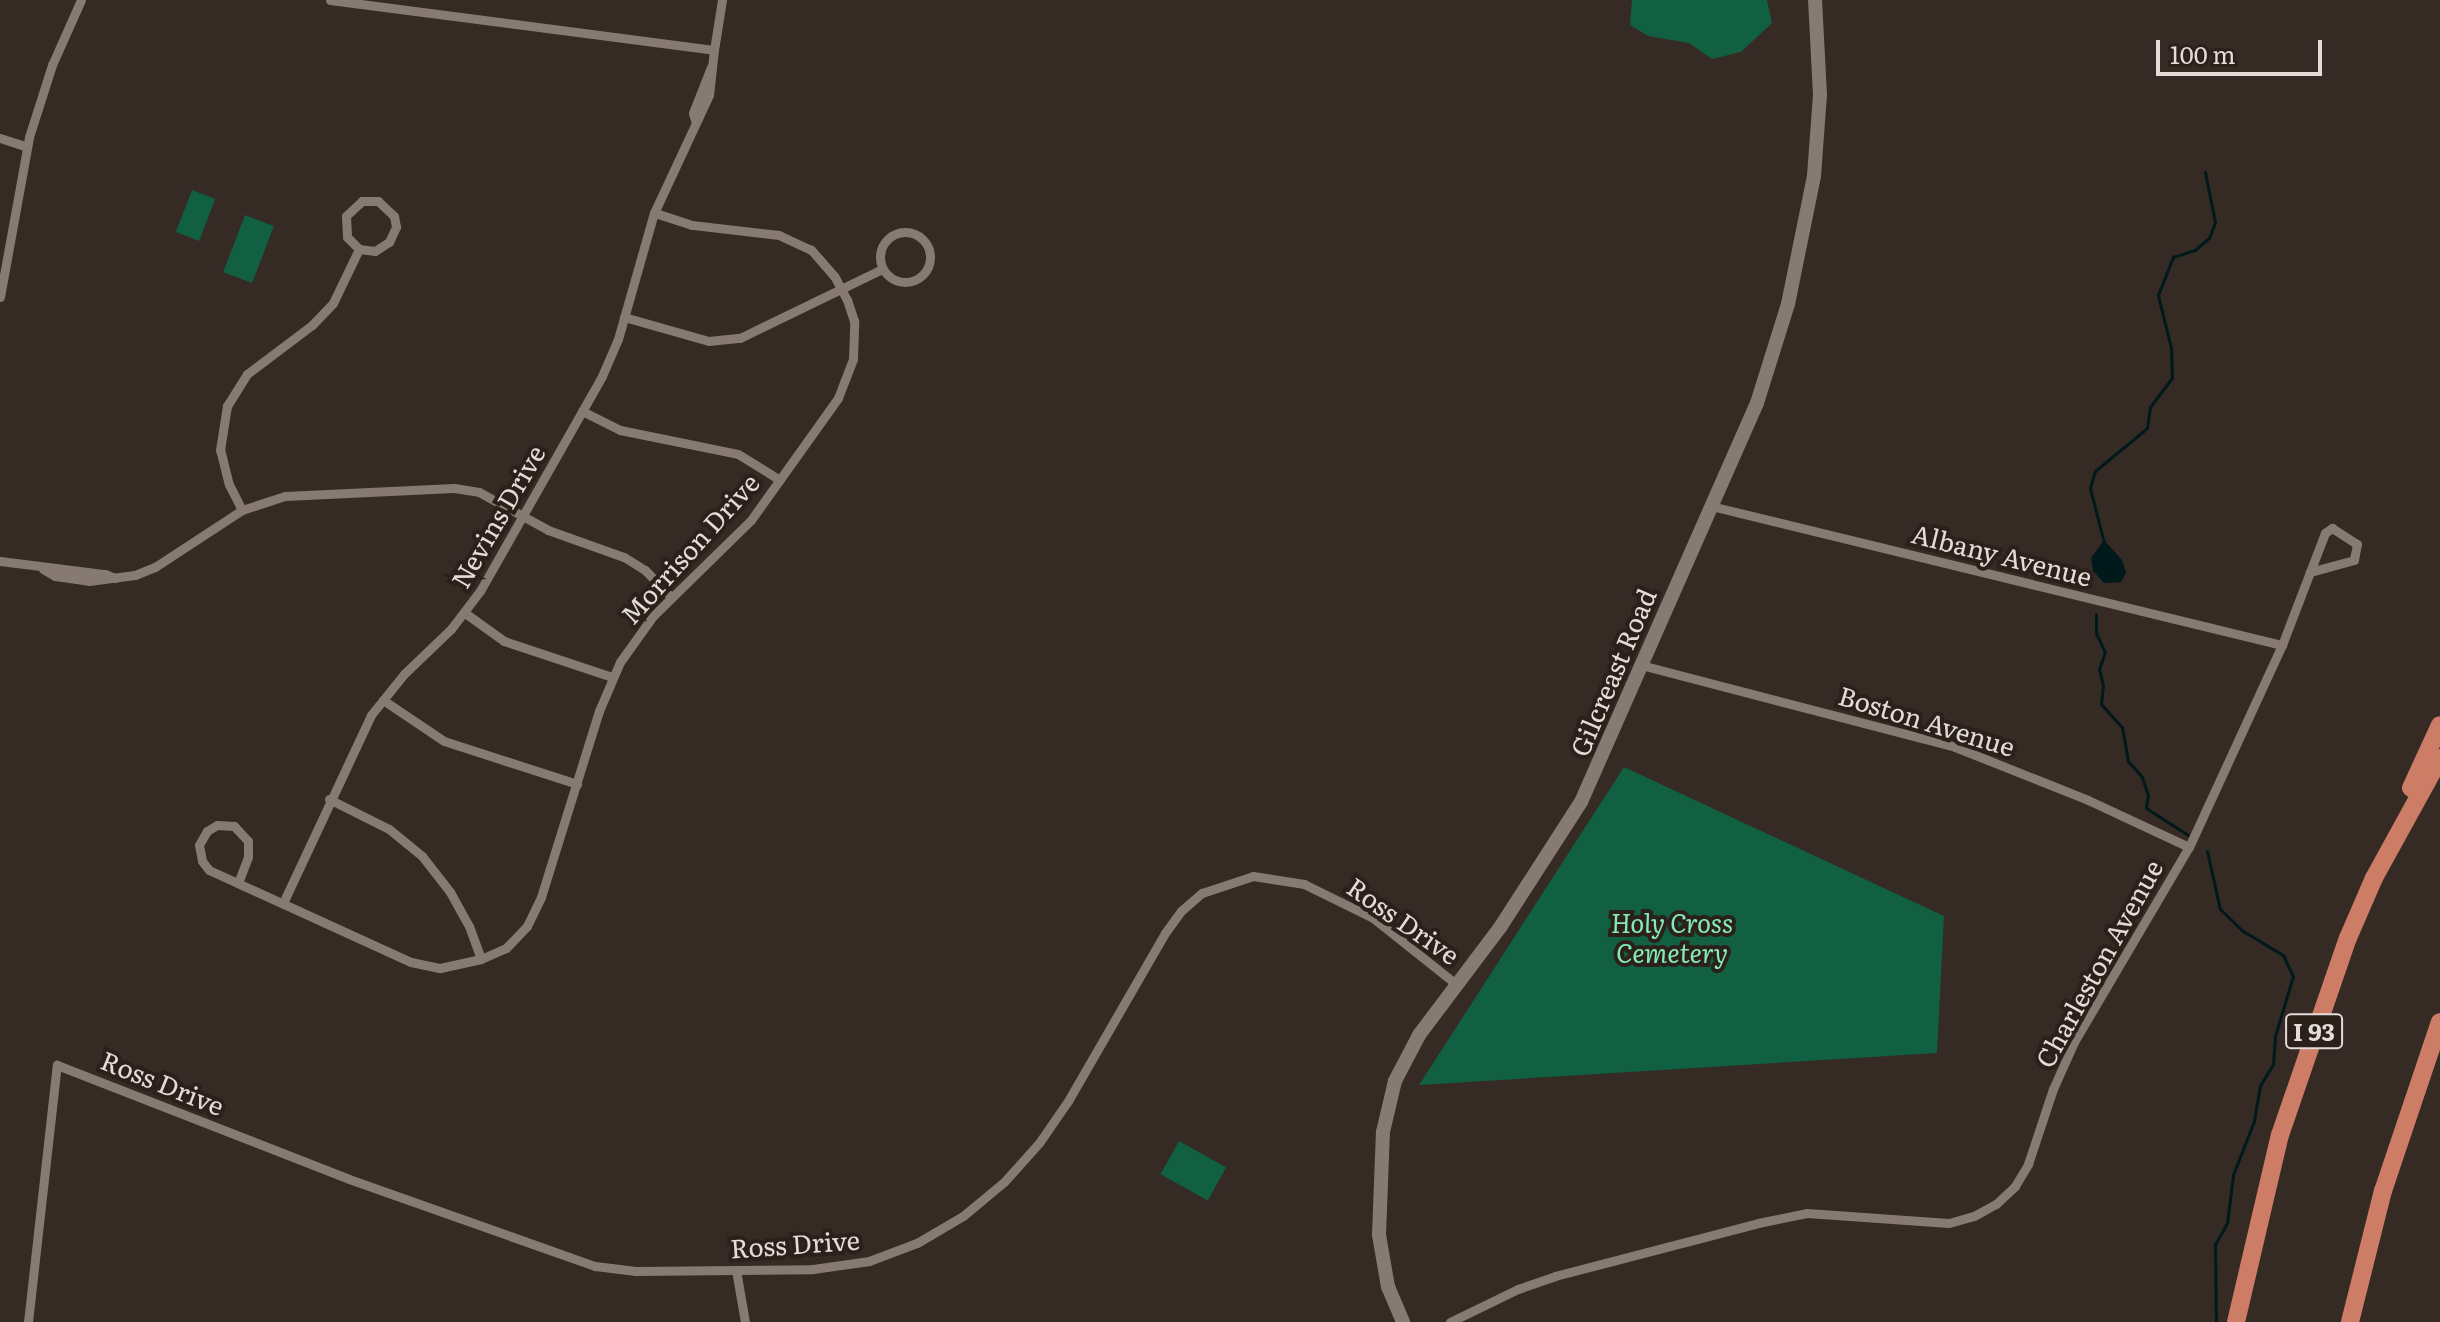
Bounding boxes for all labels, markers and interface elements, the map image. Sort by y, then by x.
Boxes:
scale bar [2160,24,2326,74]
text: 100 m [2170,36,2236,71]
street label: Nevins Drive [444,439,550,593]
street label: Morrison Drive [613,467,765,629]
street label: Albany Avenue [1909,517,2095,591]
street label: Gilcreast Road [1563,583,1661,761]
street label: Boston Avenue [1835,678,2019,762]
street label: Charleston Avenue [2028,854,2168,1072]
street label: Ross Drive [1342,870,1466,970]
park label: Holy Cross Cemetery [1611,906,1733,968]
road number: I 93 [2284,1011,2344,1051]
street label: Ross Drive [97,1043,229,1121]
street label: Ross Drive [729,1223,861,1263]

